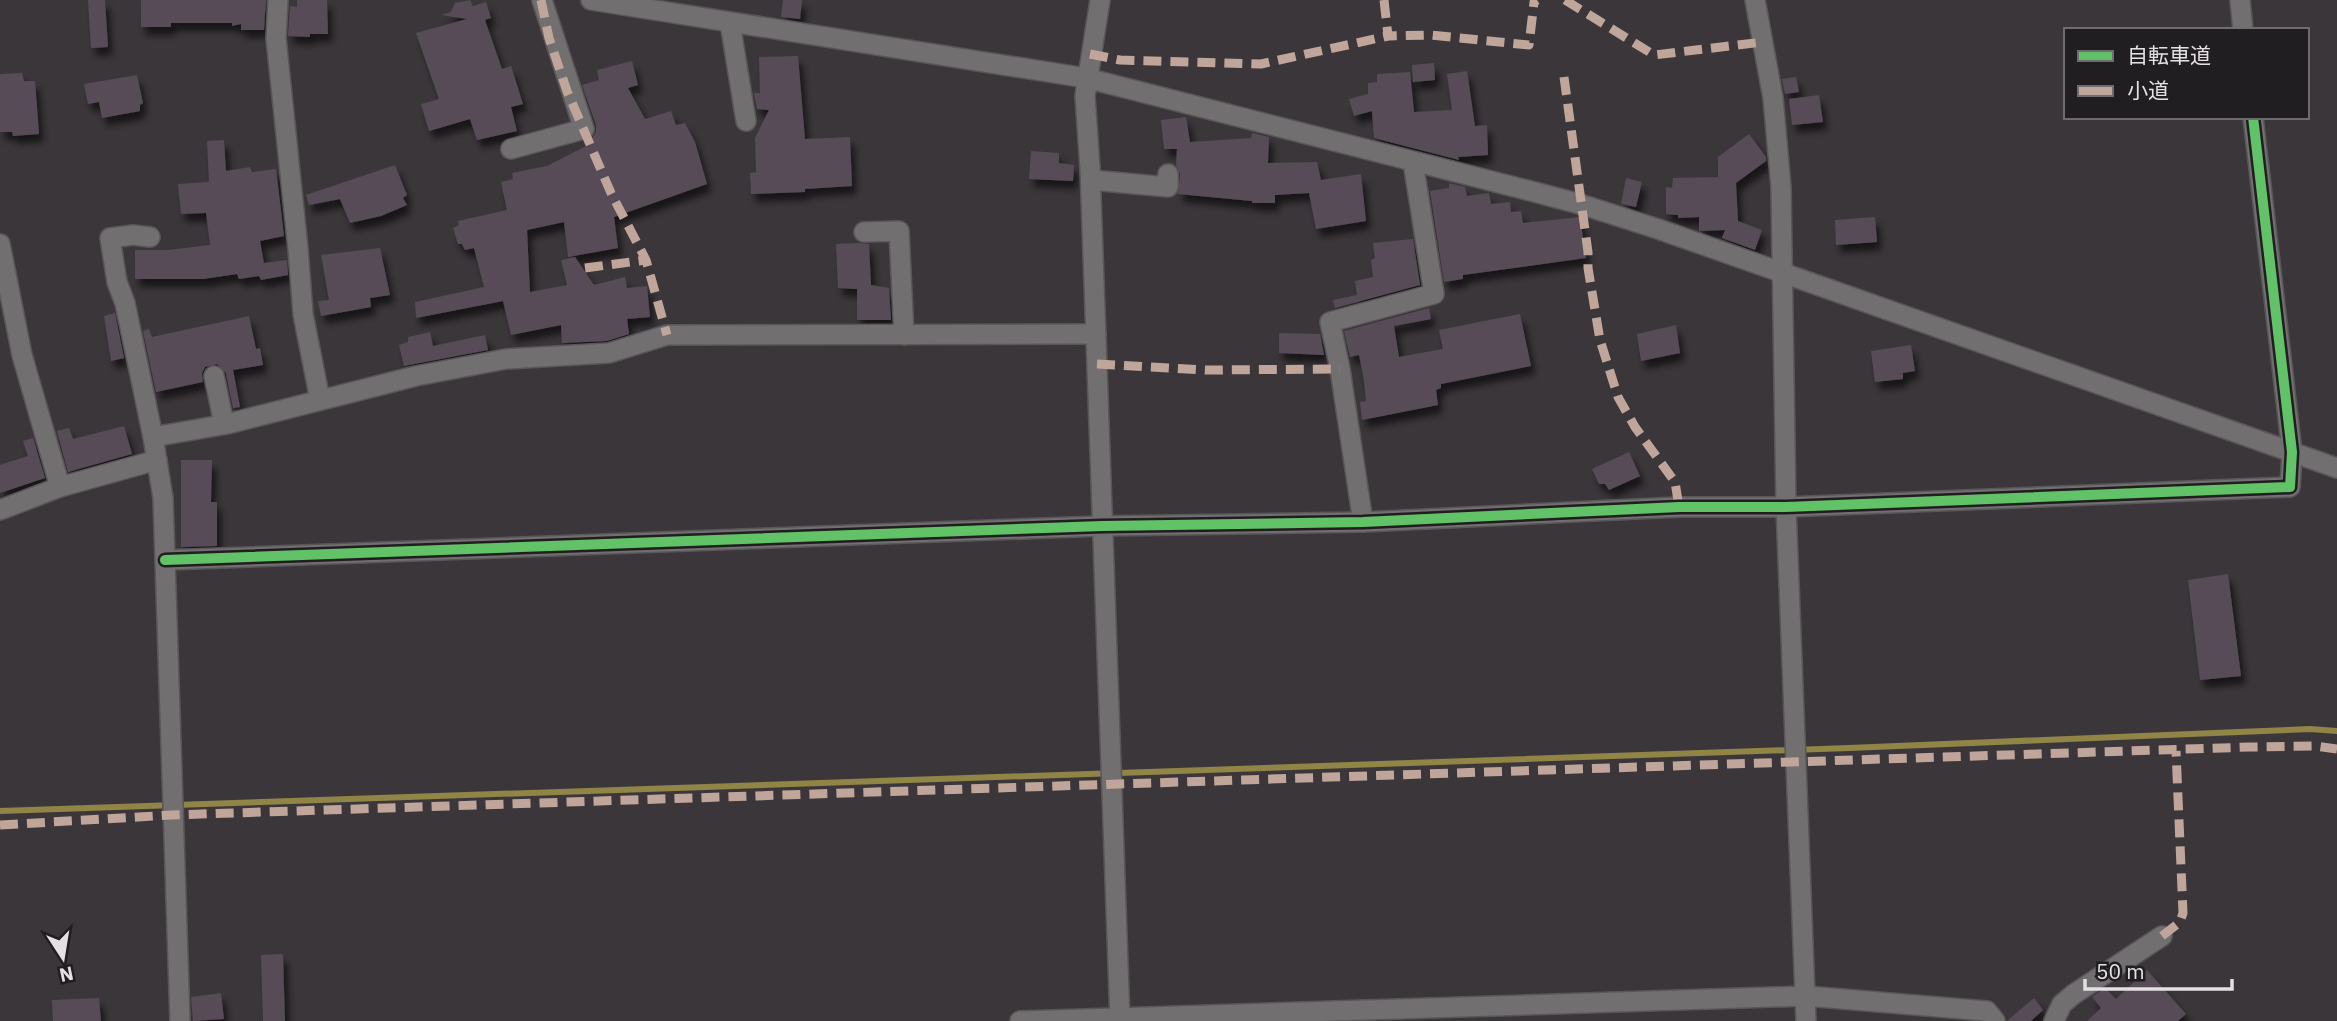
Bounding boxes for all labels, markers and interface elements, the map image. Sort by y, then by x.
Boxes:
legend [2064,28,2309,119]
text: 自転車道 [2127,41,2211,69]
text: 小道 [2127,76,2169,104]
north arrow [28,923,98,993]
scale bar [2085,948,2232,992]
text: 50 m [2096,957,2145,985]
text: N [57,961,76,988]

